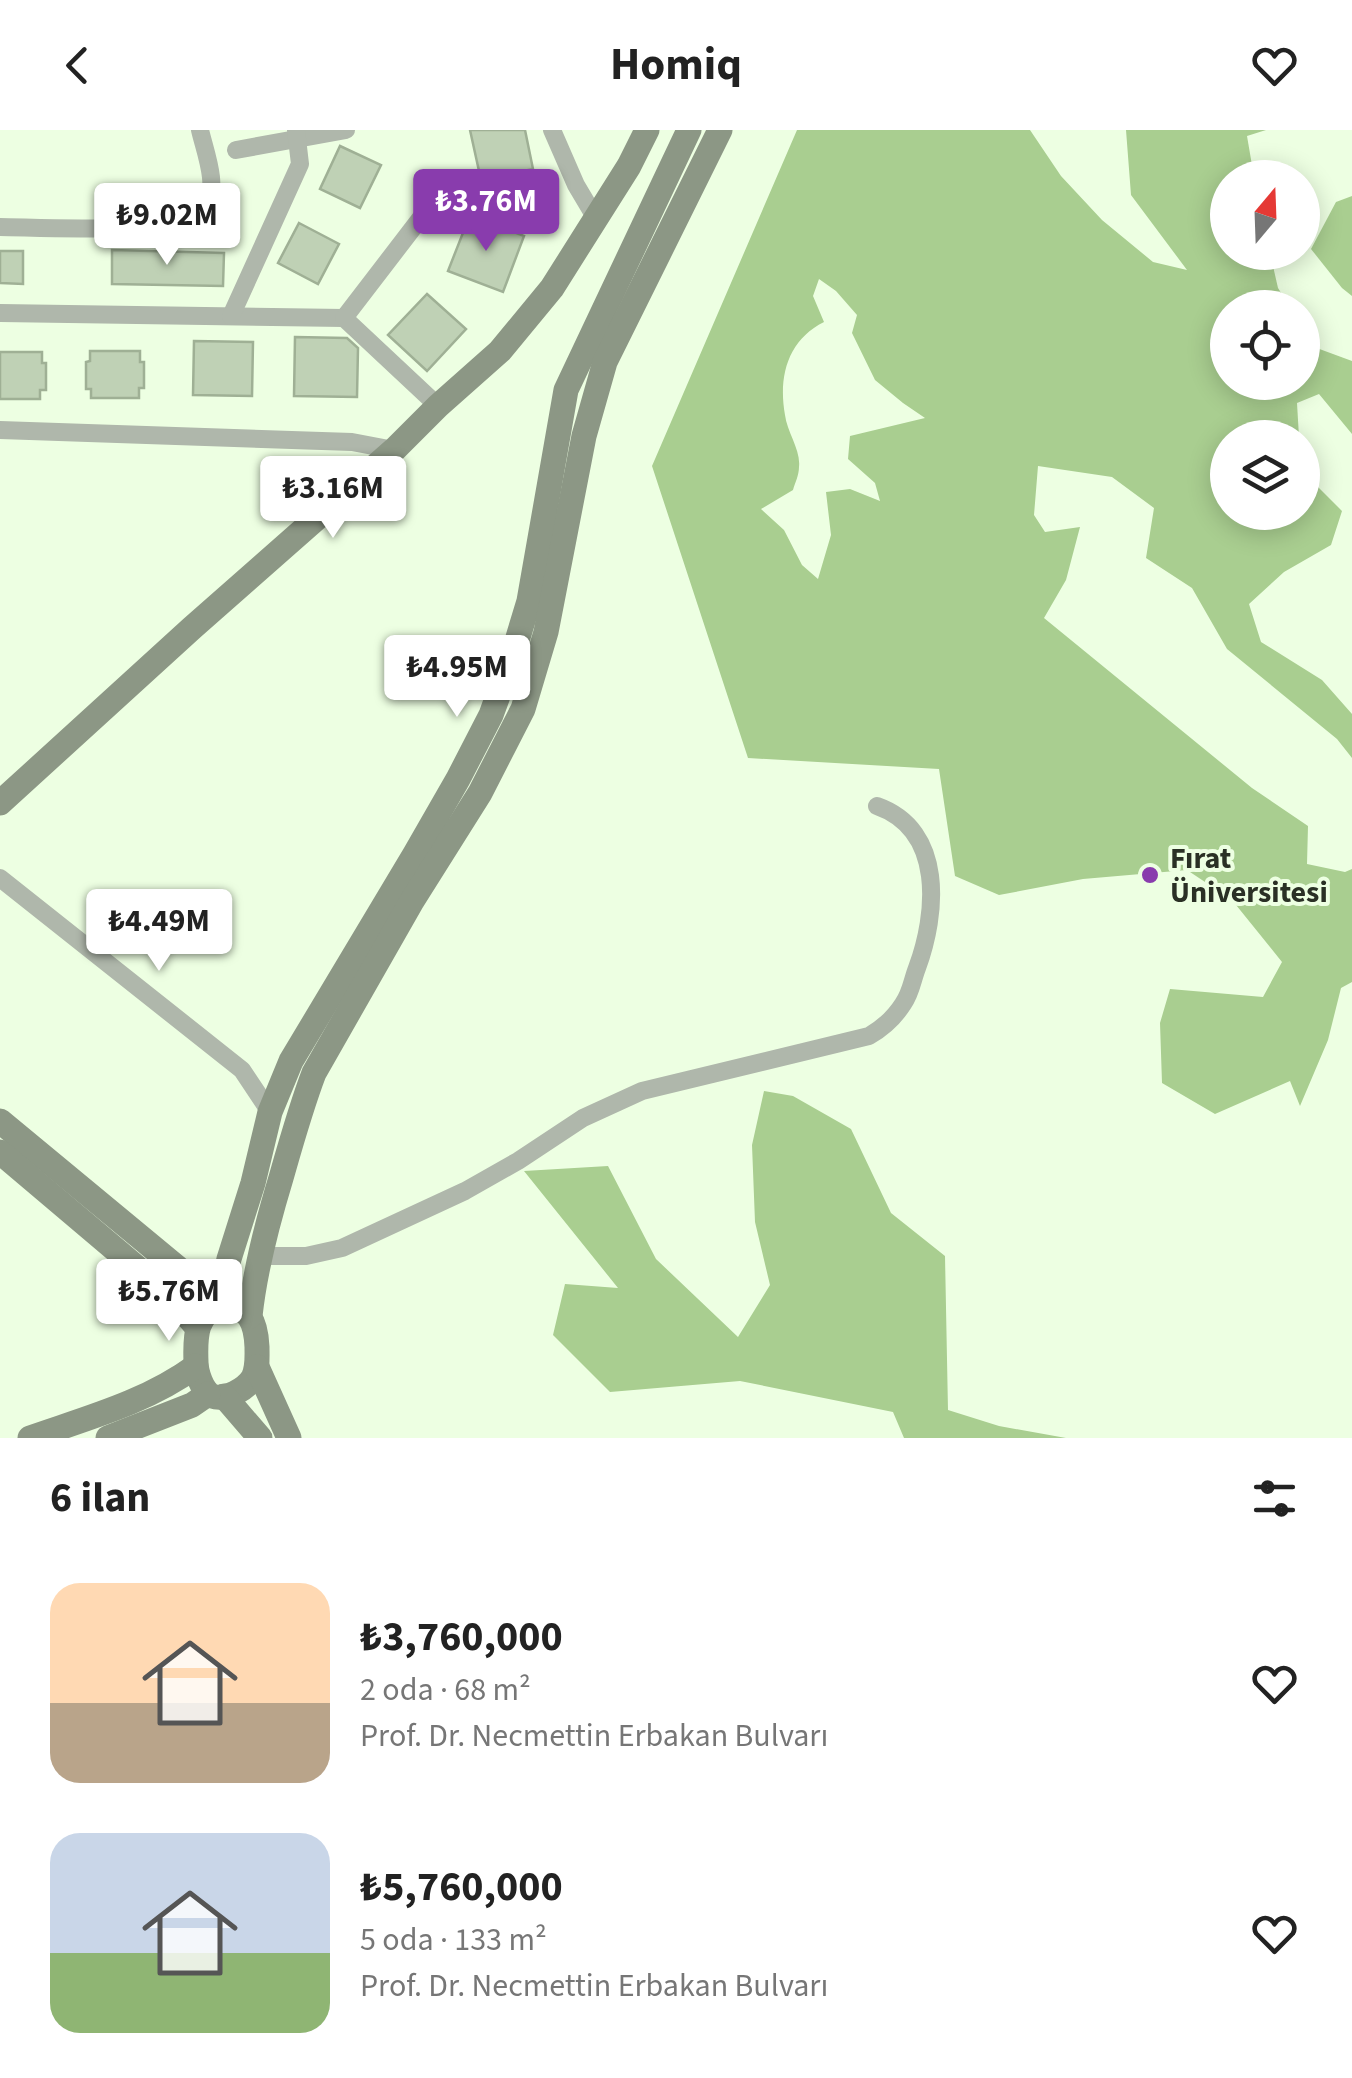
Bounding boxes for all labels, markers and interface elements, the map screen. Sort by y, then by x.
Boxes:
text: Homiq [610,33,742,97]
icon: back [50,38,105,93]
icon: heart [1247,38,1302,93]
north arrow [1210,160,1320,270]
map controls [1210,160,1320,530]
pin: ₺3.76M [405,169,567,254]
text: ₺3.76M [435,178,537,224]
pin: ₺9.02M [86,183,248,268]
text: ₺9.02M [116,192,218,238]
button: locate [1210,290,1320,400]
button: layers [1210,420,1320,530]
pin: ₺3.16M [252,456,414,541]
text: ₺3.16M [282,465,384,511]
pin: ₺4.95M [376,635,538,720]
text: ₺4.95M [406,644,508,690]
place label: Fırat Üniversitesi [1170,837,1328,914]
marker: Fırat Üniversitesi [1139,864,1161,886]
pin: ₺4.49M [78,889,240,974]
text: ₺4.49M [108,898,210,944]
pin: ₺5.76M [88,1259,250,1344]
text: ₺5.76M [118,1268,220,1314]
text: 6 ilan [50,1468,150,1528]
icon: filters [1247,1471,1302,1526]
text: ₺3,760,000 [360,1607,563,1667]
icon: home [130,1623,250,1743]
icon: heart [1247,1656,1302,1711]
text: 2 oda · 68 m² [360,1667,531,1713]
text: Prof. Dr. Necmettin Erbakan Bulvarı [360,1713,828,1759]
text: ₺5,760,000 [360,1857,563,1917]
icon: home [130,1873,250,1993]
icon: heart [1247,1906,1302,1961]
text: 5 oda · 133 m² [360,1917,547,1963]
text: Prof. Dr. Necmettin Erbakan Bulvarı [360,1963,828,2009]

